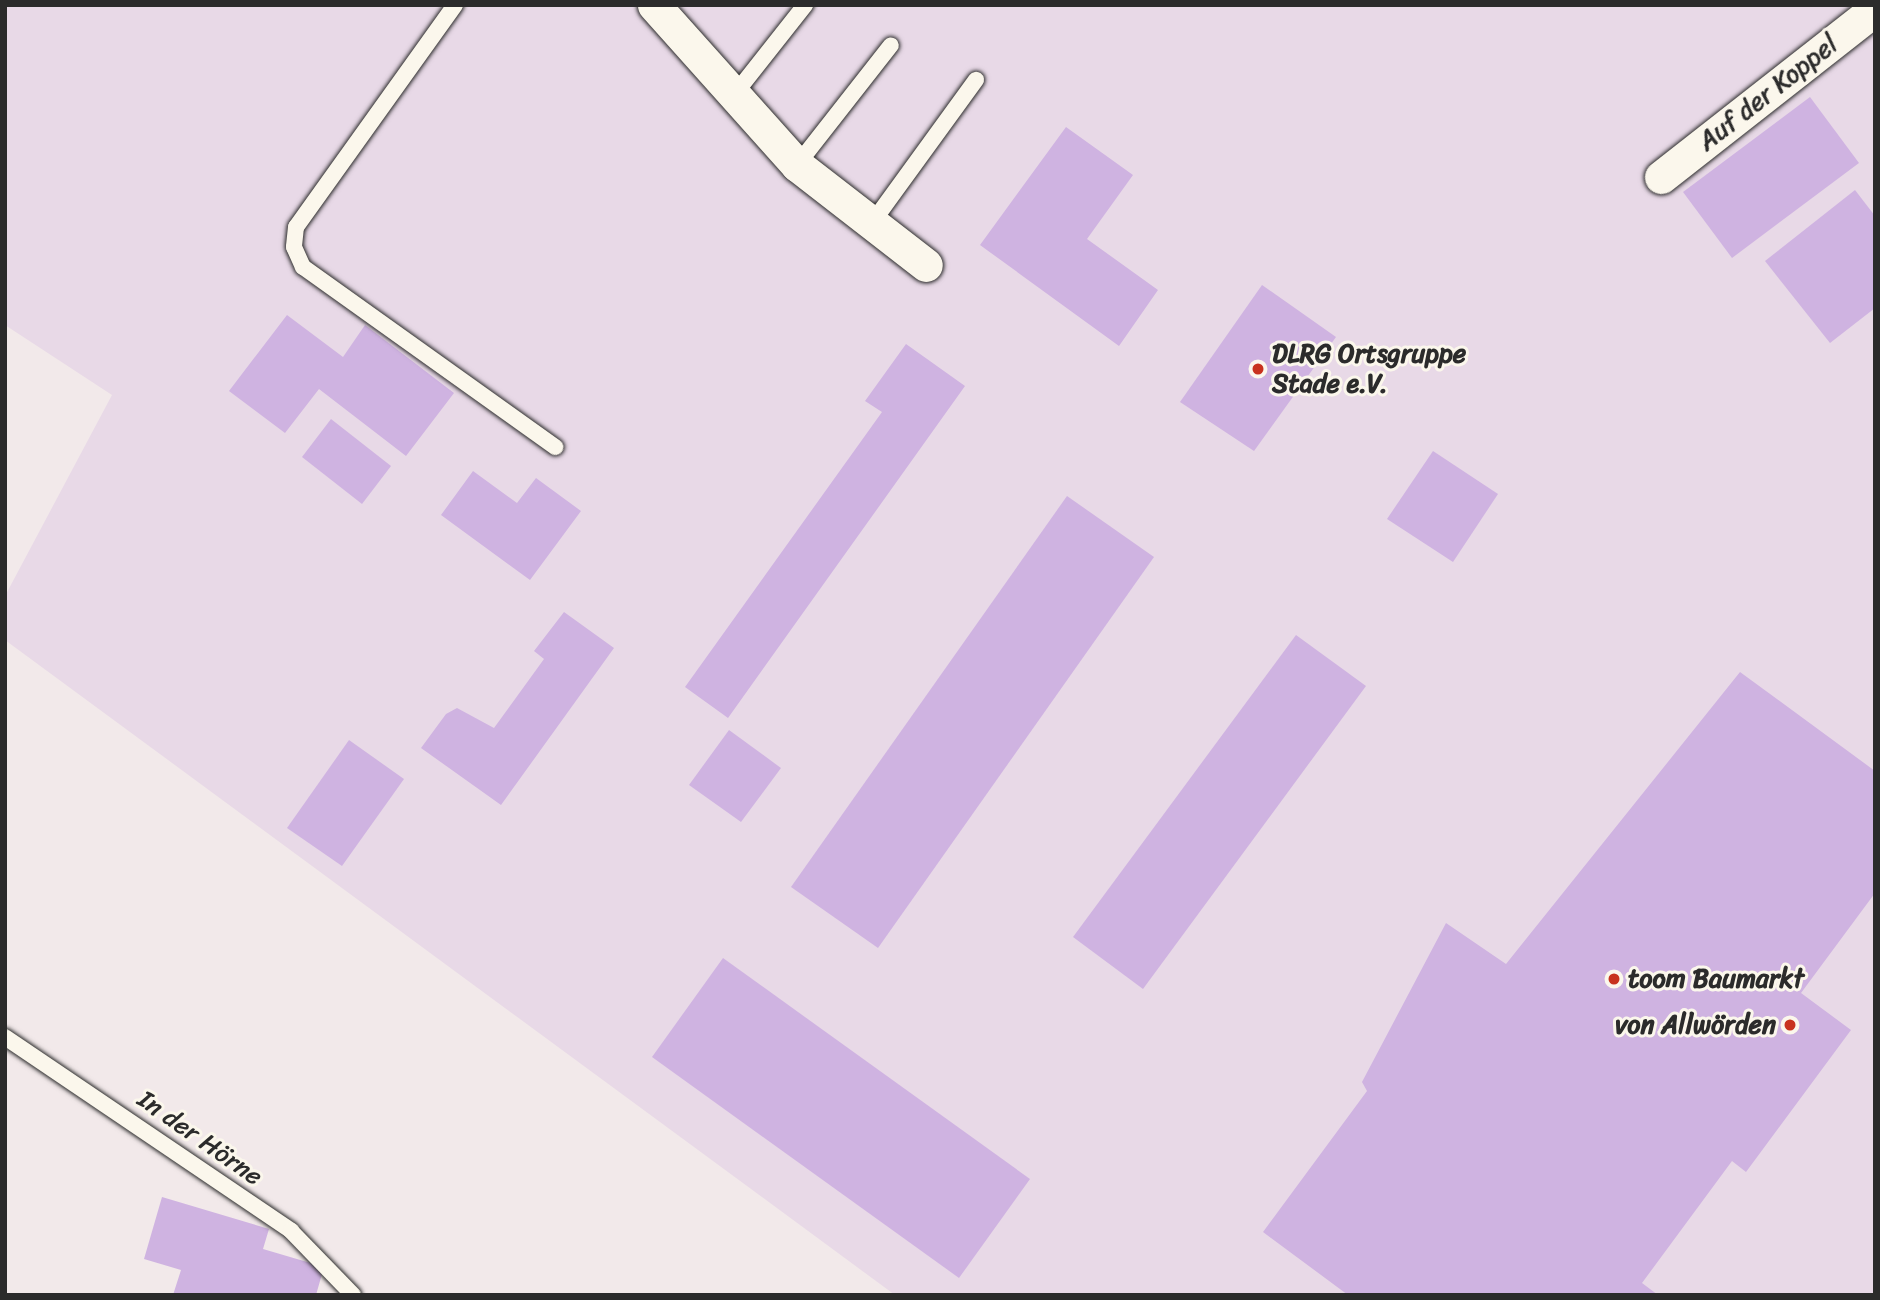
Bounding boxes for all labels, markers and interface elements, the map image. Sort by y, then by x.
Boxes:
street label: Auf der Koppel [1691,28,1845,158]
place label: DLRG Ortsgruppe Stade e.V. [1272,338,1466,400]
marker: DLRG Ortsgruppe Stade e.V. [1250,361,1266,377]
place label: toom Baumarkt [1628,963,1805,995]
marker: toom Baumarkt [1606,971,1622,987]
place label: von Allwörden [1615,1009,1776,1041]
marker: von Allwörden [1782,1017,1798,1033]
street label: In der Hörne [132,1084,268,1192]

